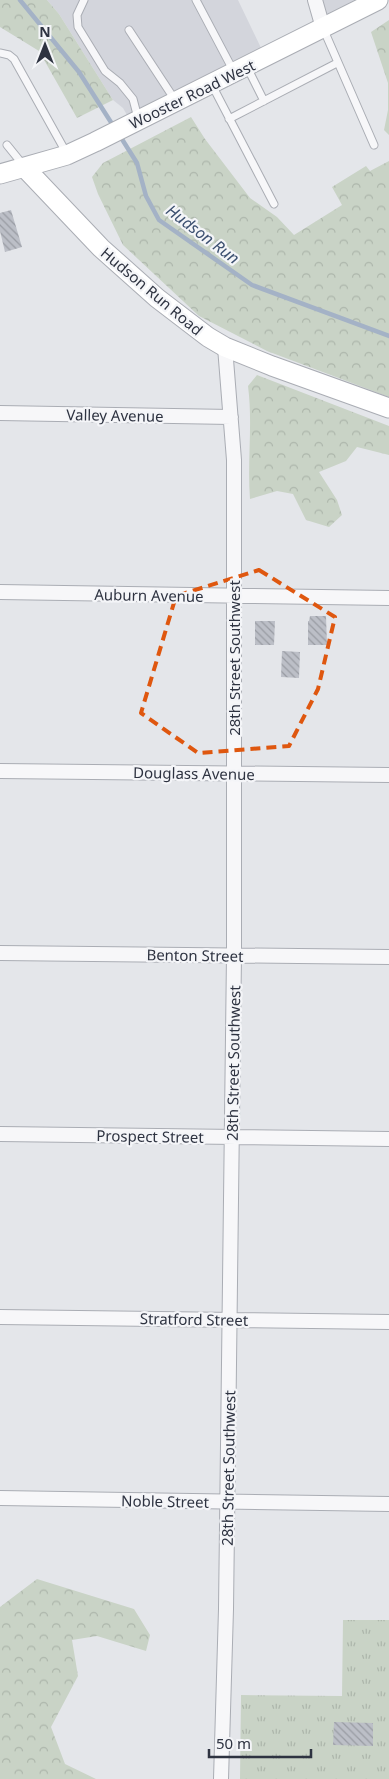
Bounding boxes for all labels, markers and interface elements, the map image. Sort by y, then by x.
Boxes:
north arrow [20,20,70,70]
text: N [39,22,51,41]
street label: Wooster Road West [126,55,259,133]
water label: Hudson Run [162,199,244,269]
street label: Hudson Run Road [97,243,207,339]
street label: Valley Avenue [66,404,164,426]
street label: 28th Street Southwest [224,580,244,736]
street label: Auburn Avenue [94,584,204,606]
street label: Douglass Avenue [133,762,255,784]
street label: Benton Street [146,944,244,966]
street label: 28th Street Southwest [222,984,244,1141]
street label: Prospect Street [96,1125,204,1147]
street label: Stratford Street [140,1308,249,1330]
street label: 28th Street Southwest [217,1389,239,1546]
street label: Noble Street [121,1490,210,1512]
scale bar [209,1726,312,1758]
text: 50 m [216,1733,251,1753]

